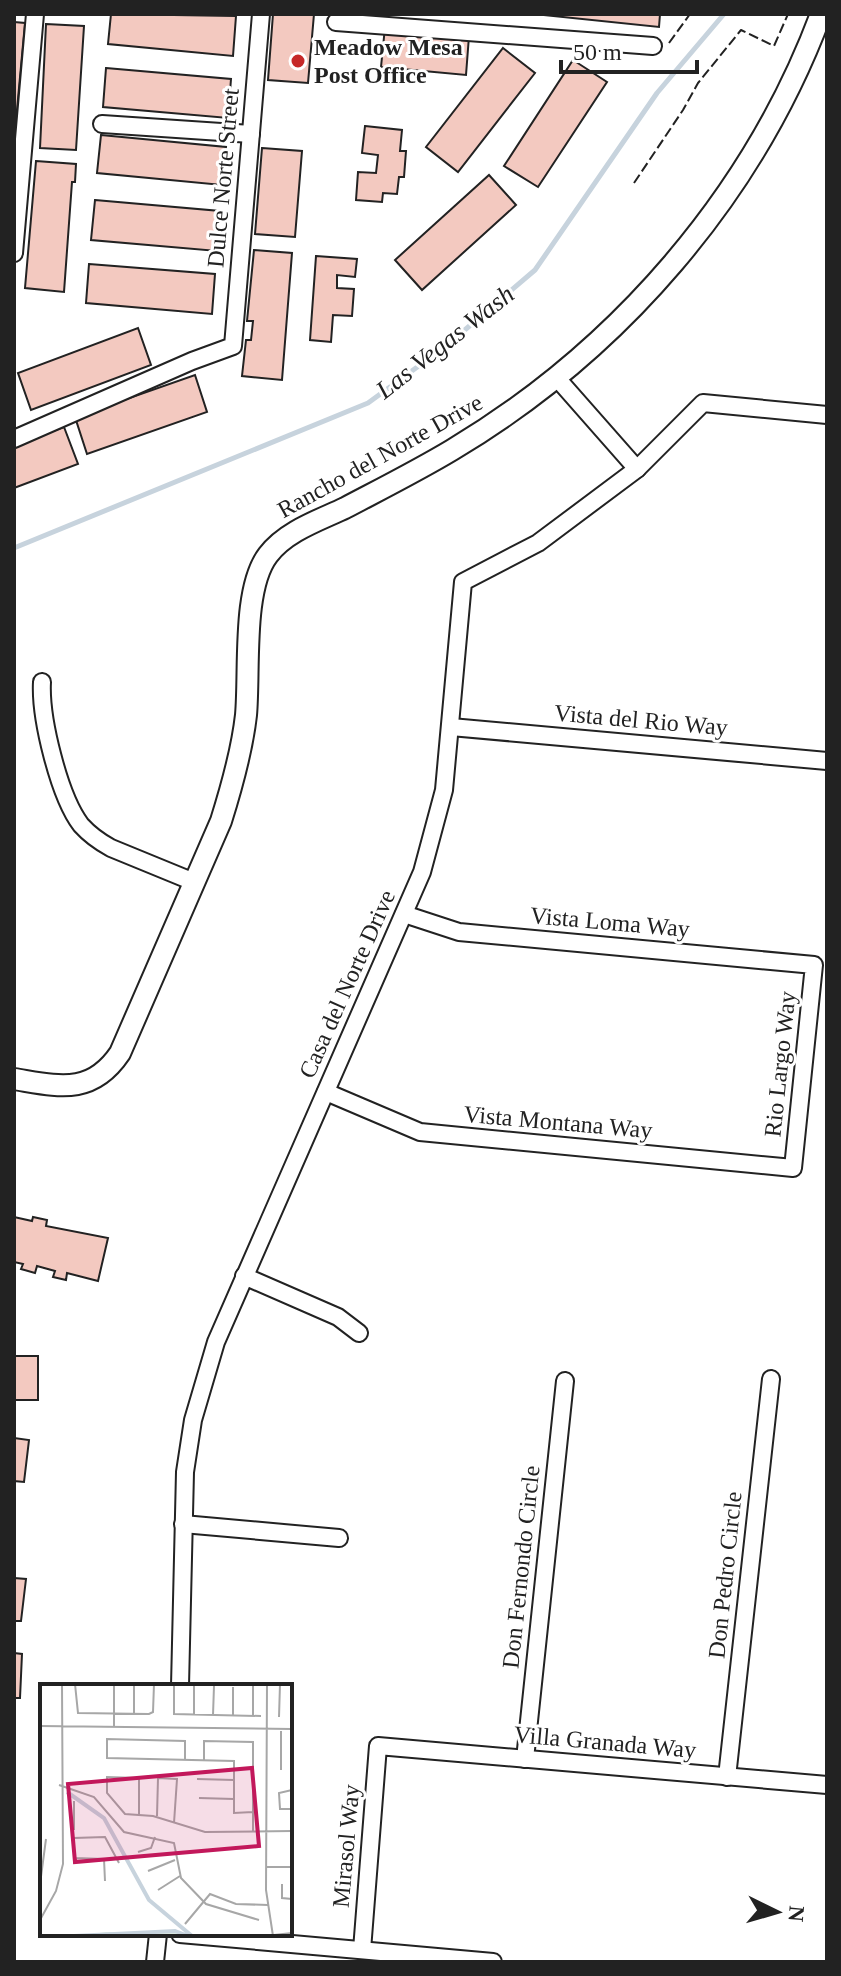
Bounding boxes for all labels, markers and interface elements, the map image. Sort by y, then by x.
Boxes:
scale bar [561,24,697,74]
place label: Meadow Mesa Post Office [314,34,463,88]
text: 50 m [573,39,622,65]
marker: Meadow Mesa Post Office [289,52,307,70]
street label: Dulce Norte Street [202,87,244,269]
water label: Las Vegas Wash [370,279,520,405]
street label: Rancho del Norte Drive [273,389,487,523]
street label: Vista del Rio Way [553,699,729,741]
street label: Casa del Norte Drive [294,886,400,1082]
street label: Vista Loma Way [529,902,691,942]
street label: Rio Largo Way [759,990,801,1138]
street label: Vista Montana Way [462,1101,654,1143]
street label: Don Fernondo Circle [497,1464,545,1670]
street label: Don Pedro Circle [703,1490,747,1660]
inset map [40,1684,292,1936]
street label: Villa Granada Way [513,1721,697,1763]
street label: Mirasol Way [328,1783,364,1909]
north arrow [737,1872,817,1952]
text: N [783,1905,810,1923]

